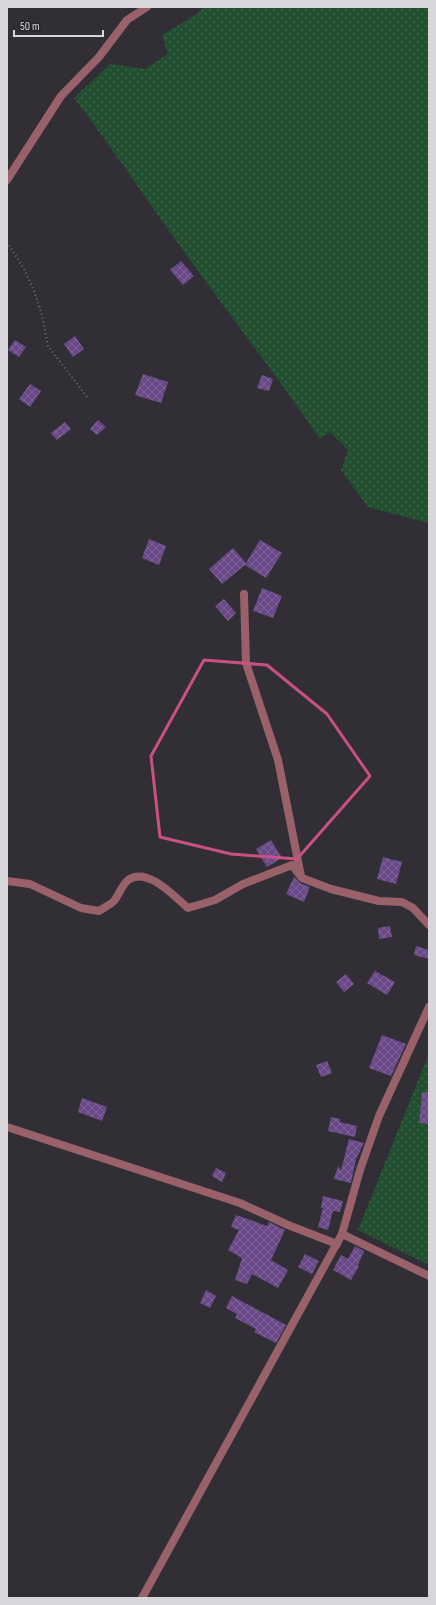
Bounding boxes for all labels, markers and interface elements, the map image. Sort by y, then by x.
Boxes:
scale bar [14,12,103,38]
text: 50 m [20,19,40,34]

